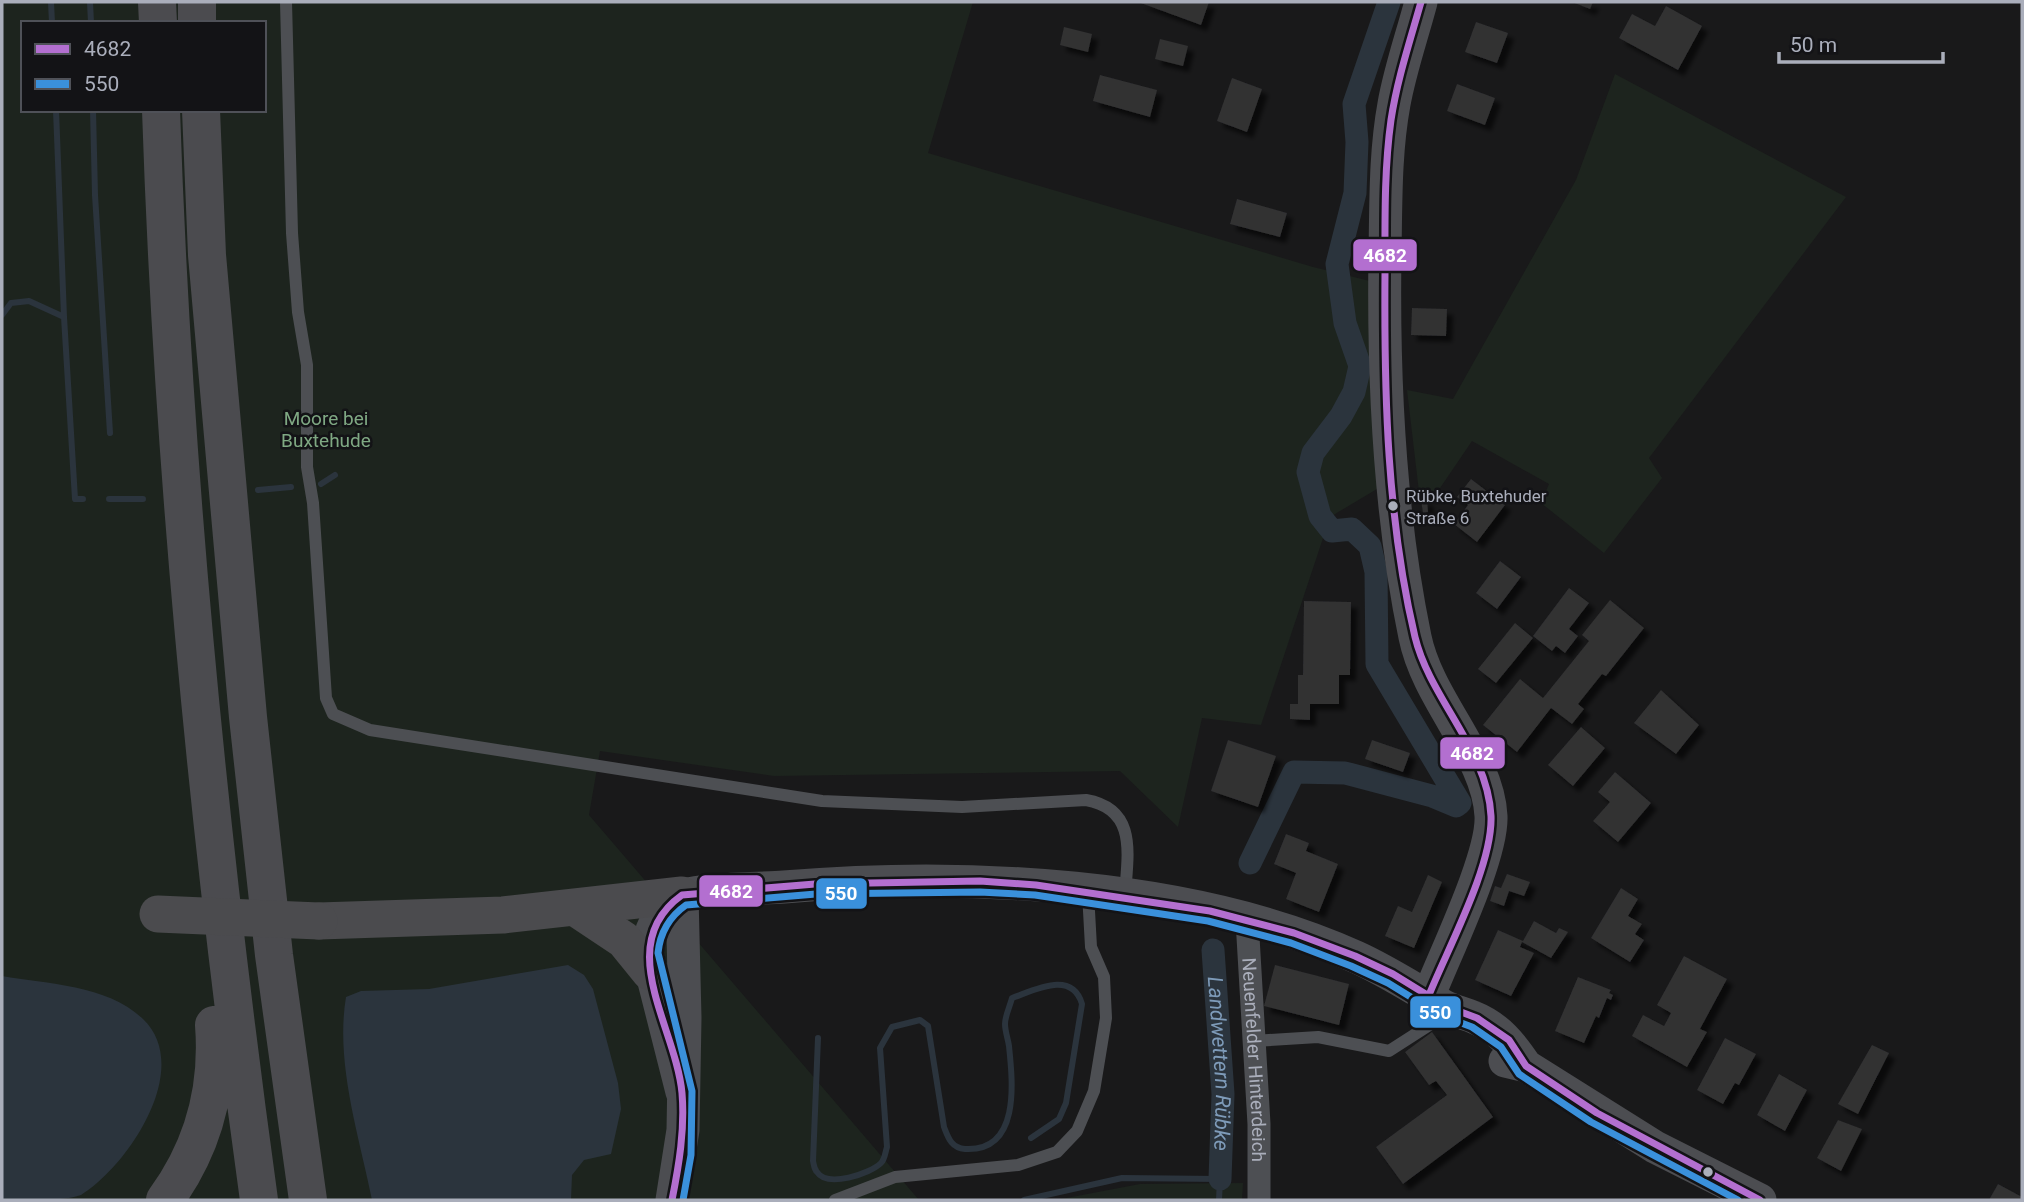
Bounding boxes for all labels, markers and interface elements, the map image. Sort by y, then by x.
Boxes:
legend [21,21,266,112]
scale bar [1779,21,1944,65]
text: 50 m [1790,33,1837,57]
text: 4682 [84,37,131,61]
text: 550 [84,72,119,96]
line badge: 4682 [1352,238,1418,272]
text: 4682 [1363,244,1407,267]
park label: Moore bei Buxtehude [281,407,371,452]
place label: Rübke, Buxtehuder Straße 6 [1406,486,1547,528]
marker: Rübke, Buxtehuder Straße 6 [1386,499,1400,513]
line badge: 4682 [1439,736,1506,770]
text: 4682 [1450,742,1494,765]
line badge: 4682 [698,874,764,908]
line badge: 550 [815,877,868,910]
text: 4682 [709,880,753,903]
text: 550 [825,882,857,905]
street label: Neuenfelder Hinterdeich [1238,957,1271,1162]
water label: Landwettern Rübke [1203,976,1235,1152]
line badge: 550 [1409,995,1462,1029]
text: 550 [1419,1001,1451,1024]
unlabelled marker [1701,1165,1715,1179]

